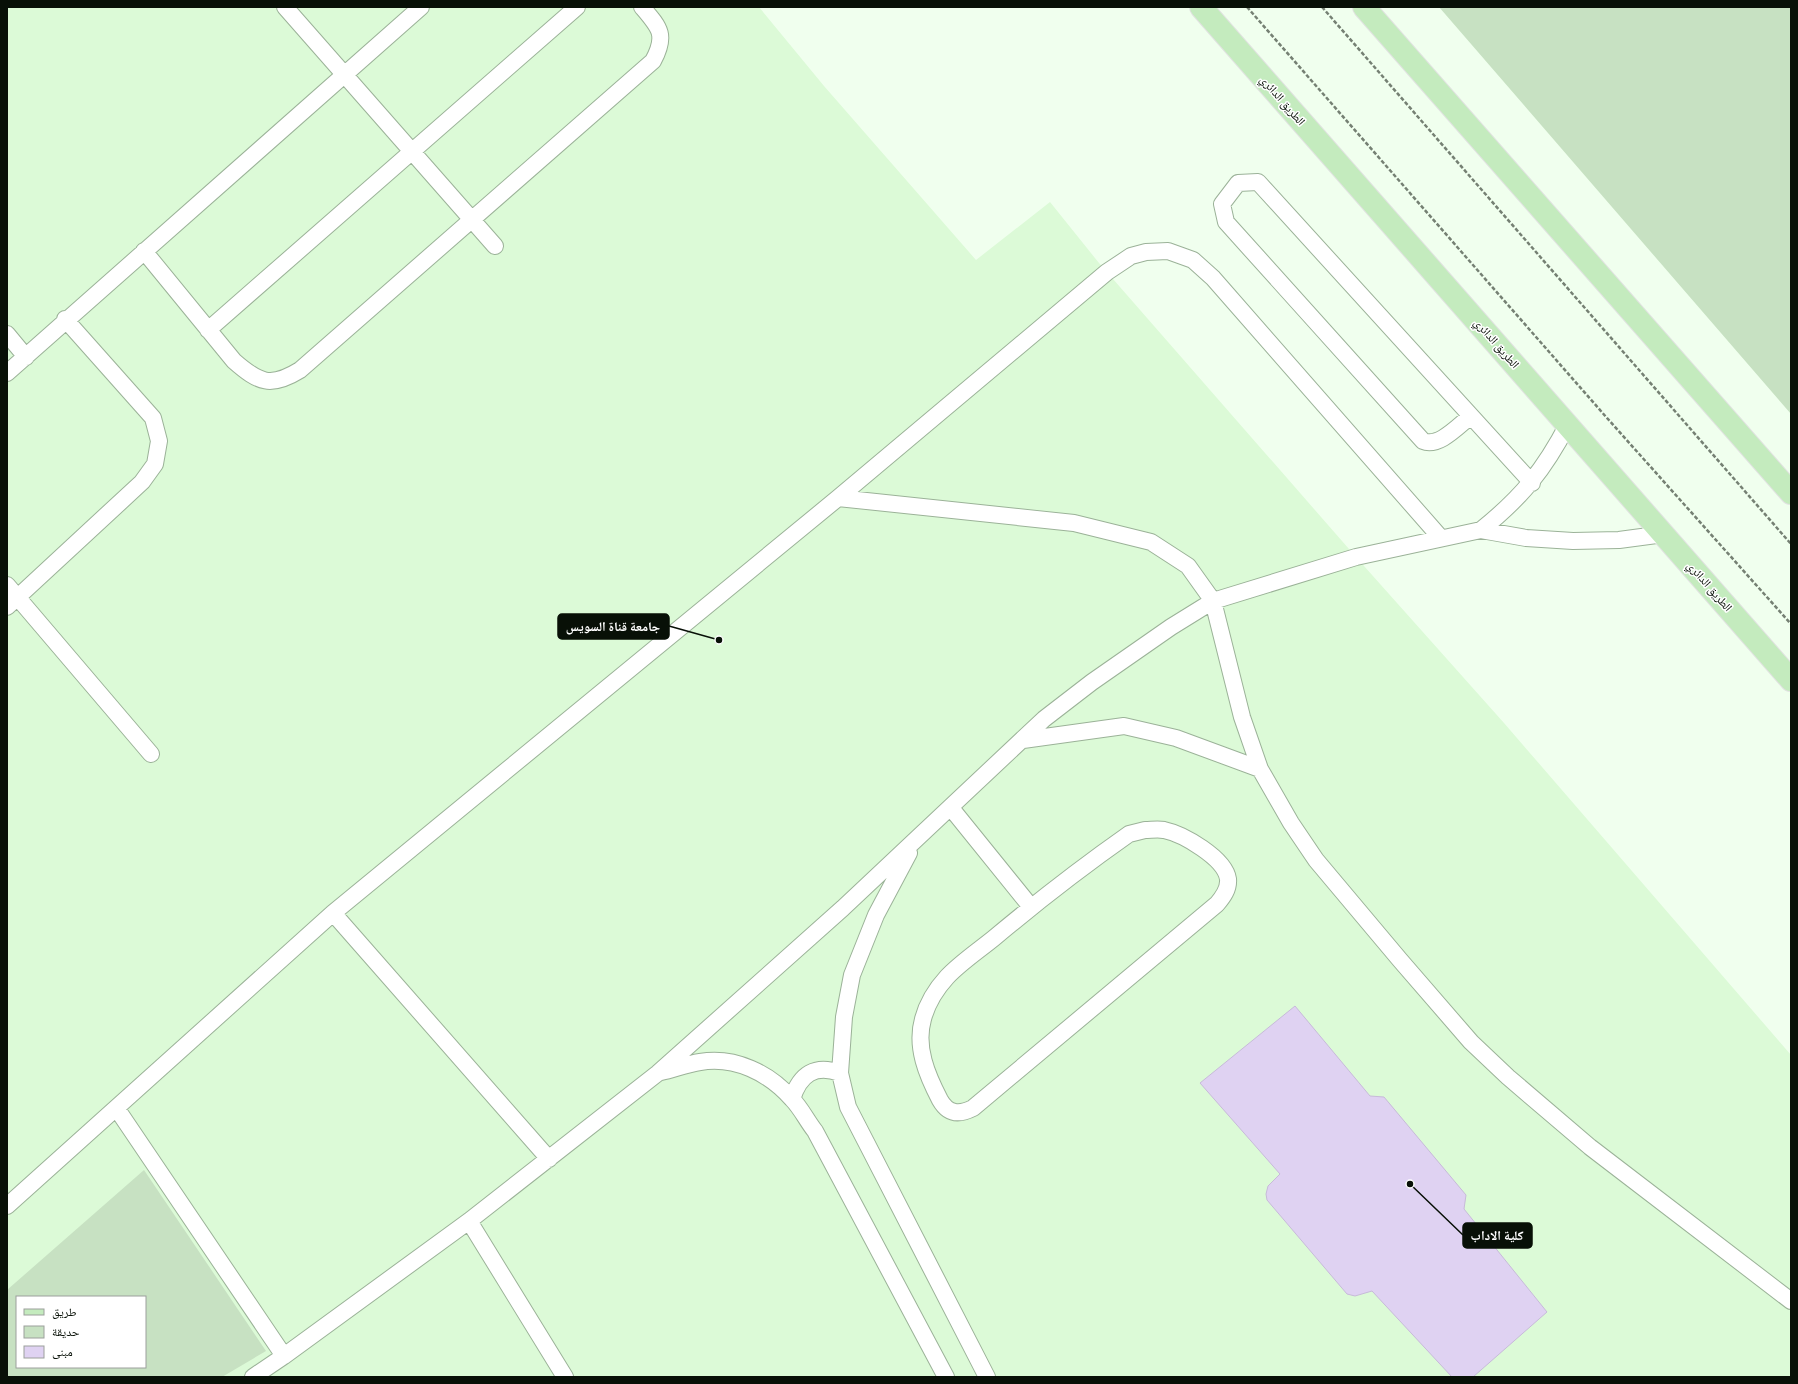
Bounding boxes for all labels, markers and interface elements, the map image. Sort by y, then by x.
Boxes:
street label: الطريق الدائري [1255,70,1311,130]
street label: الطريق الدائري [1469,313,1525,373]
street label: الطريق الدائري [1682,556,1738,616]
callout: جامعة قناة السويس [558,614,669,639]
text: جامعة قناة السويس [566,616,660,636]
callout: كلية الاداب [1463,1223,1532,1248]
text: كلية الاداب [1470,1225,1524,1245]
legend [16,1296,146,1368]
text: طريق [52,1302,77,1321]
text: حديقة [52,1322,80,1341]
text: مبنى [52,1342,73,1361]

